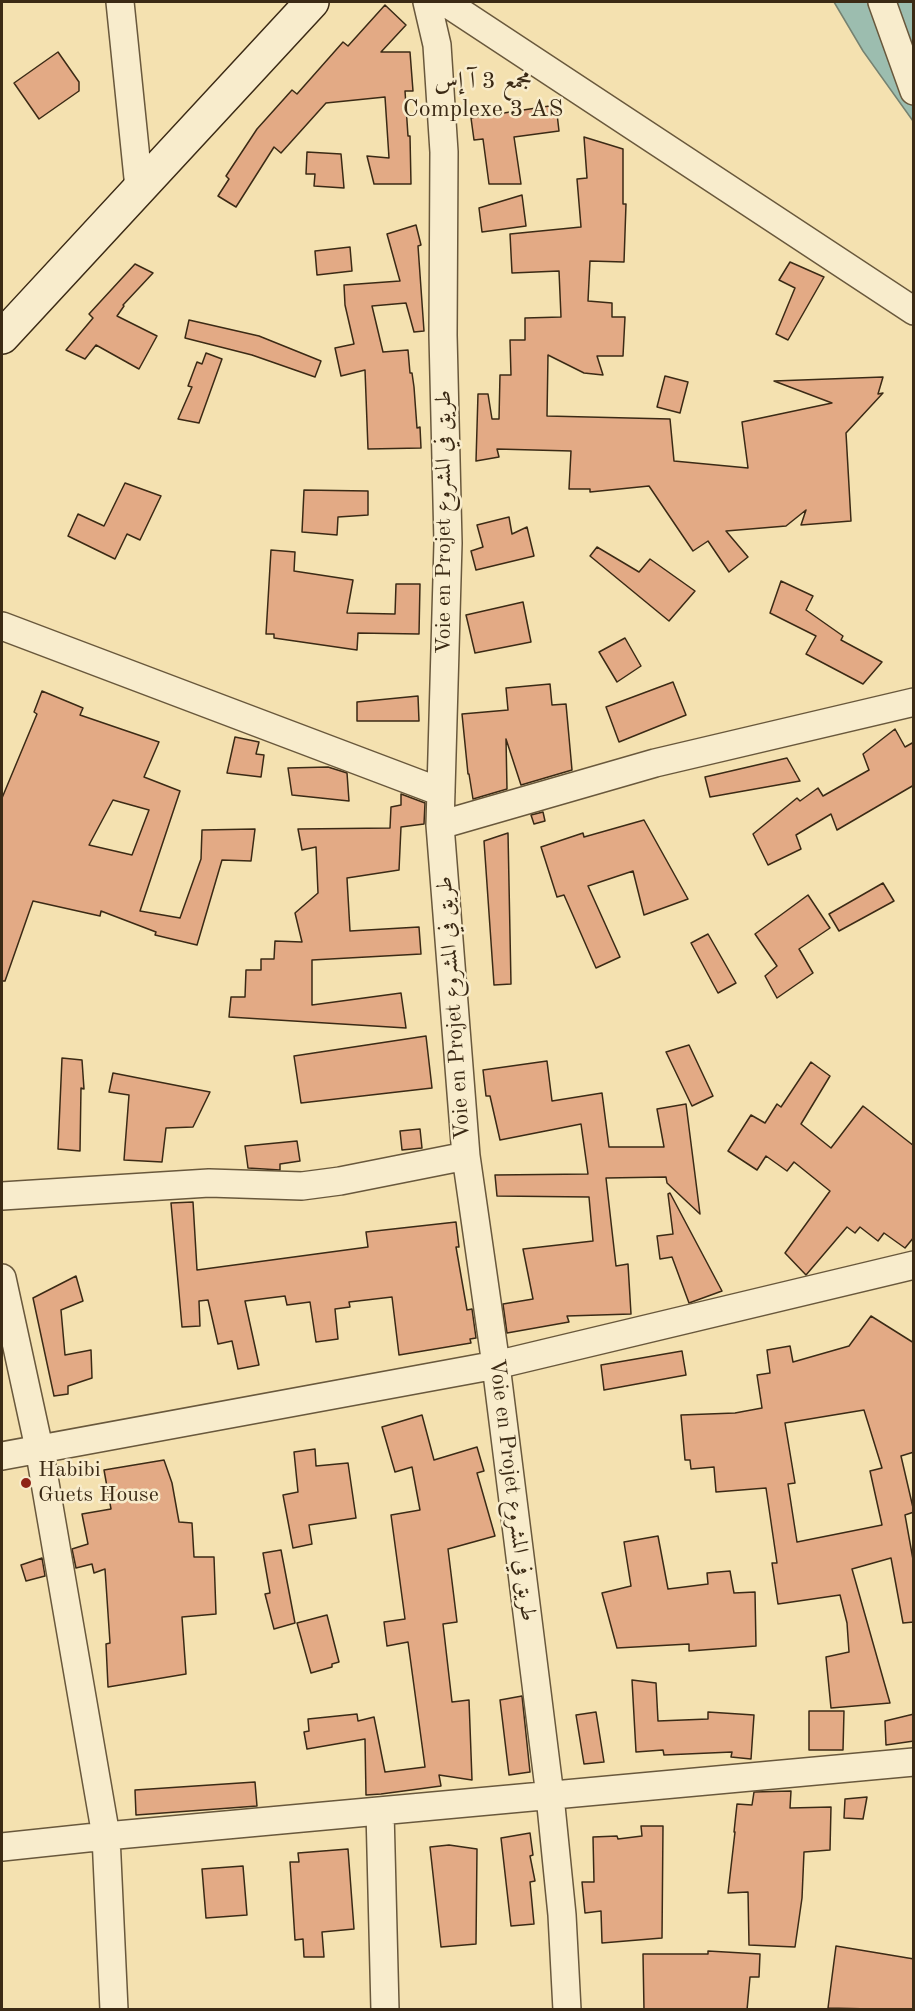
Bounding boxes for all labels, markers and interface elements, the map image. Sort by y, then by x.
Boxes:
district label: مجمع 3 آ إس Complexe 3 AS [393,68,573,124]
street label: Voie en Projet طريق في المشروع [431,390,457,654]
street label: Voie en Projet طريق في المشروع [432,875,476,1141]
street label: Voie en Projet طريق في المشروع [483,1357,541,1623]
place label: Habibi Guets House [38,1457,159,1508]
marker: Habibi Guets House [19,1476,33,1490]

